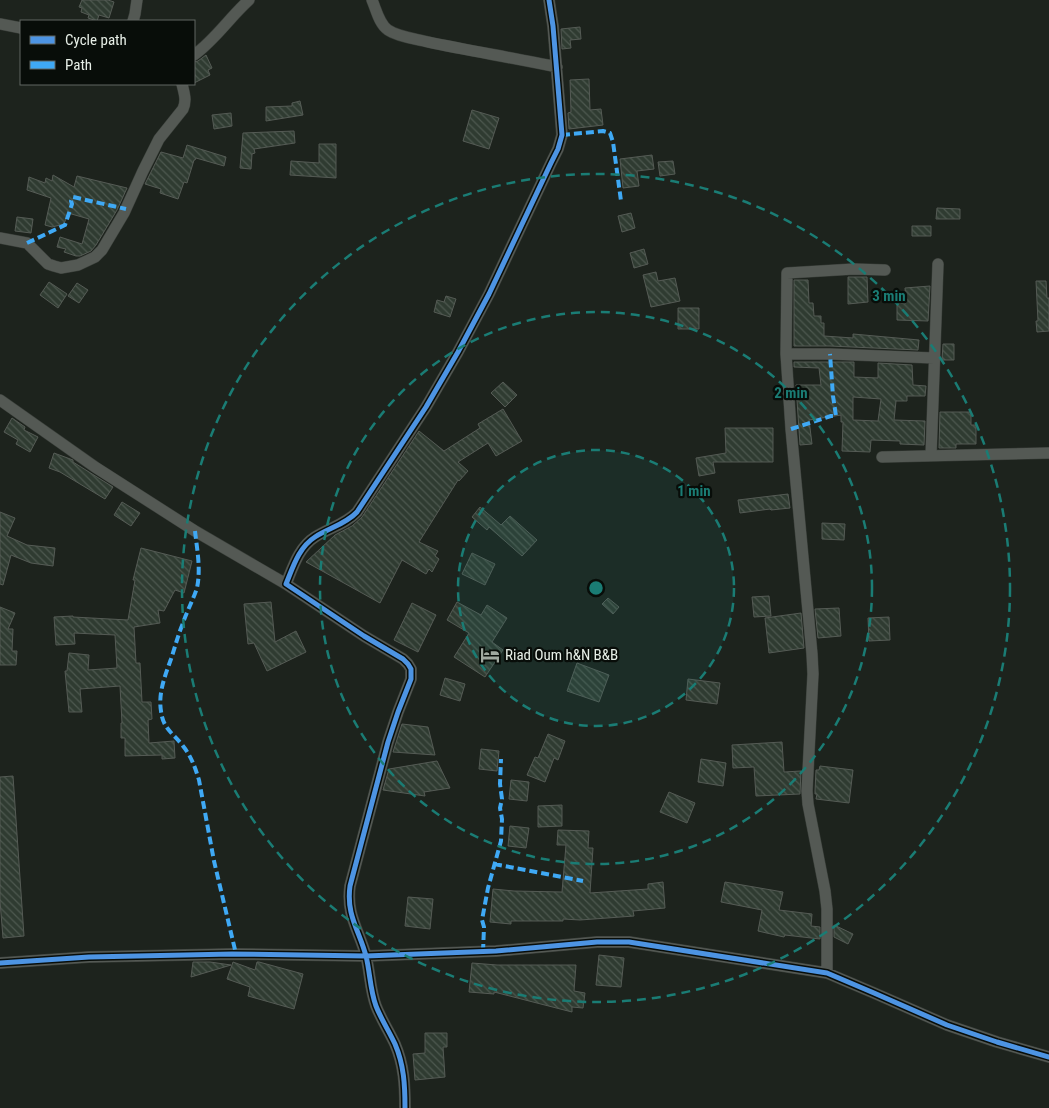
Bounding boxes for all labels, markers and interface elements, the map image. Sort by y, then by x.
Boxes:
legend [20,20,195,85]
text: Cycle path [65,31,127,49]
text: Path [65,56,92,74]
text: 3 min [872,287,906,305]
text: 2 min [774,384,808,402]
text: 1 min [677,482,711,500]
centre of rings [587,579,605,597]
hotel icon: Riad Oum h&N B&B [479,644,501,666]
place label: Riad Oum h&N B&B [505,646,618,664]

